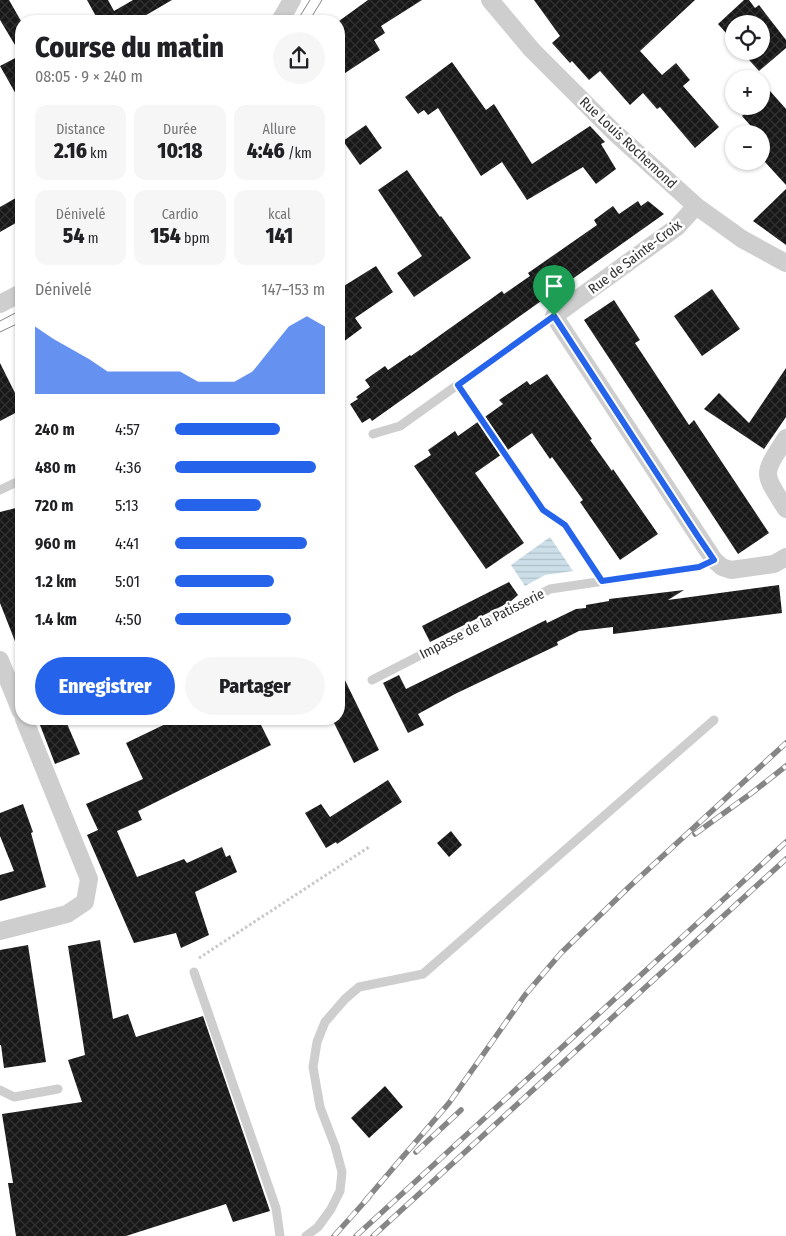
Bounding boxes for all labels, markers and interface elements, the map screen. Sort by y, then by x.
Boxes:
map controls [725,15,770,170]
button: locate [725,15,770,60]
text: Course du matin [35,31,224,64]
button: share [273,32,325,84]
text: 08:05 · 9 × 240 m [35,67,143,86]
button: + [725,70,770,115]
street label: Rue Louis Rochemond [576,94,680,192]
text: Distance [56,121,105,138]
text: Durée [163,121,197,138]
text: Allure [263,121,296,138]
button: − [725,125,770,170]
text: 2.16 [54,138,87,164]
text: 10:18 [157,138,203,164]
text: 4:46 [247,138,285,164]
text: km [87,145,107,162]
text: /km [285,145,312,162]
text: Dénivelé [56,206,105,223]
text: Cardio [162,206,198,223]
text: kcal [268,206,291,223]
street label: Rue de Sainte-Croix [585,216,686,298]
text: 54 [63,223,84,249]
text: 154 [150,223,181,249]
text: 141 [265,223,293,249]
text: m [84,230,98,247]
text: bpm [181,230,210,247]
pin [533,265,575,316]
icon: arrive [540,272,568,300]
text: Dénivelé [35,280,92,299]
text: 147–153 m [262,280,325,299]
text: 240 m [35,420,75,439]
text: 4:57 [115,420,140,439]
text: 480 m [35,458,76,477]
text: 4:36 [115,458,141,477]
text: 720 m [35,496,73,515]
text: 5:13 [115,496,139,515]
text: 960 m [35,534,76,553]
text: 4:41 [115,534,139,553]
text: 1.2 km [35,572,77,591]
text: 5:01 [115,572,140,591]
street label: Impasse de la Patisserie [417,585,547,663]
text: 1.4 km [35,610,77,629]
text: 4:50 [115,610,142,629]
button: Enregistrer [35,657,175,715]
button: Partager [185,657,325,715]

